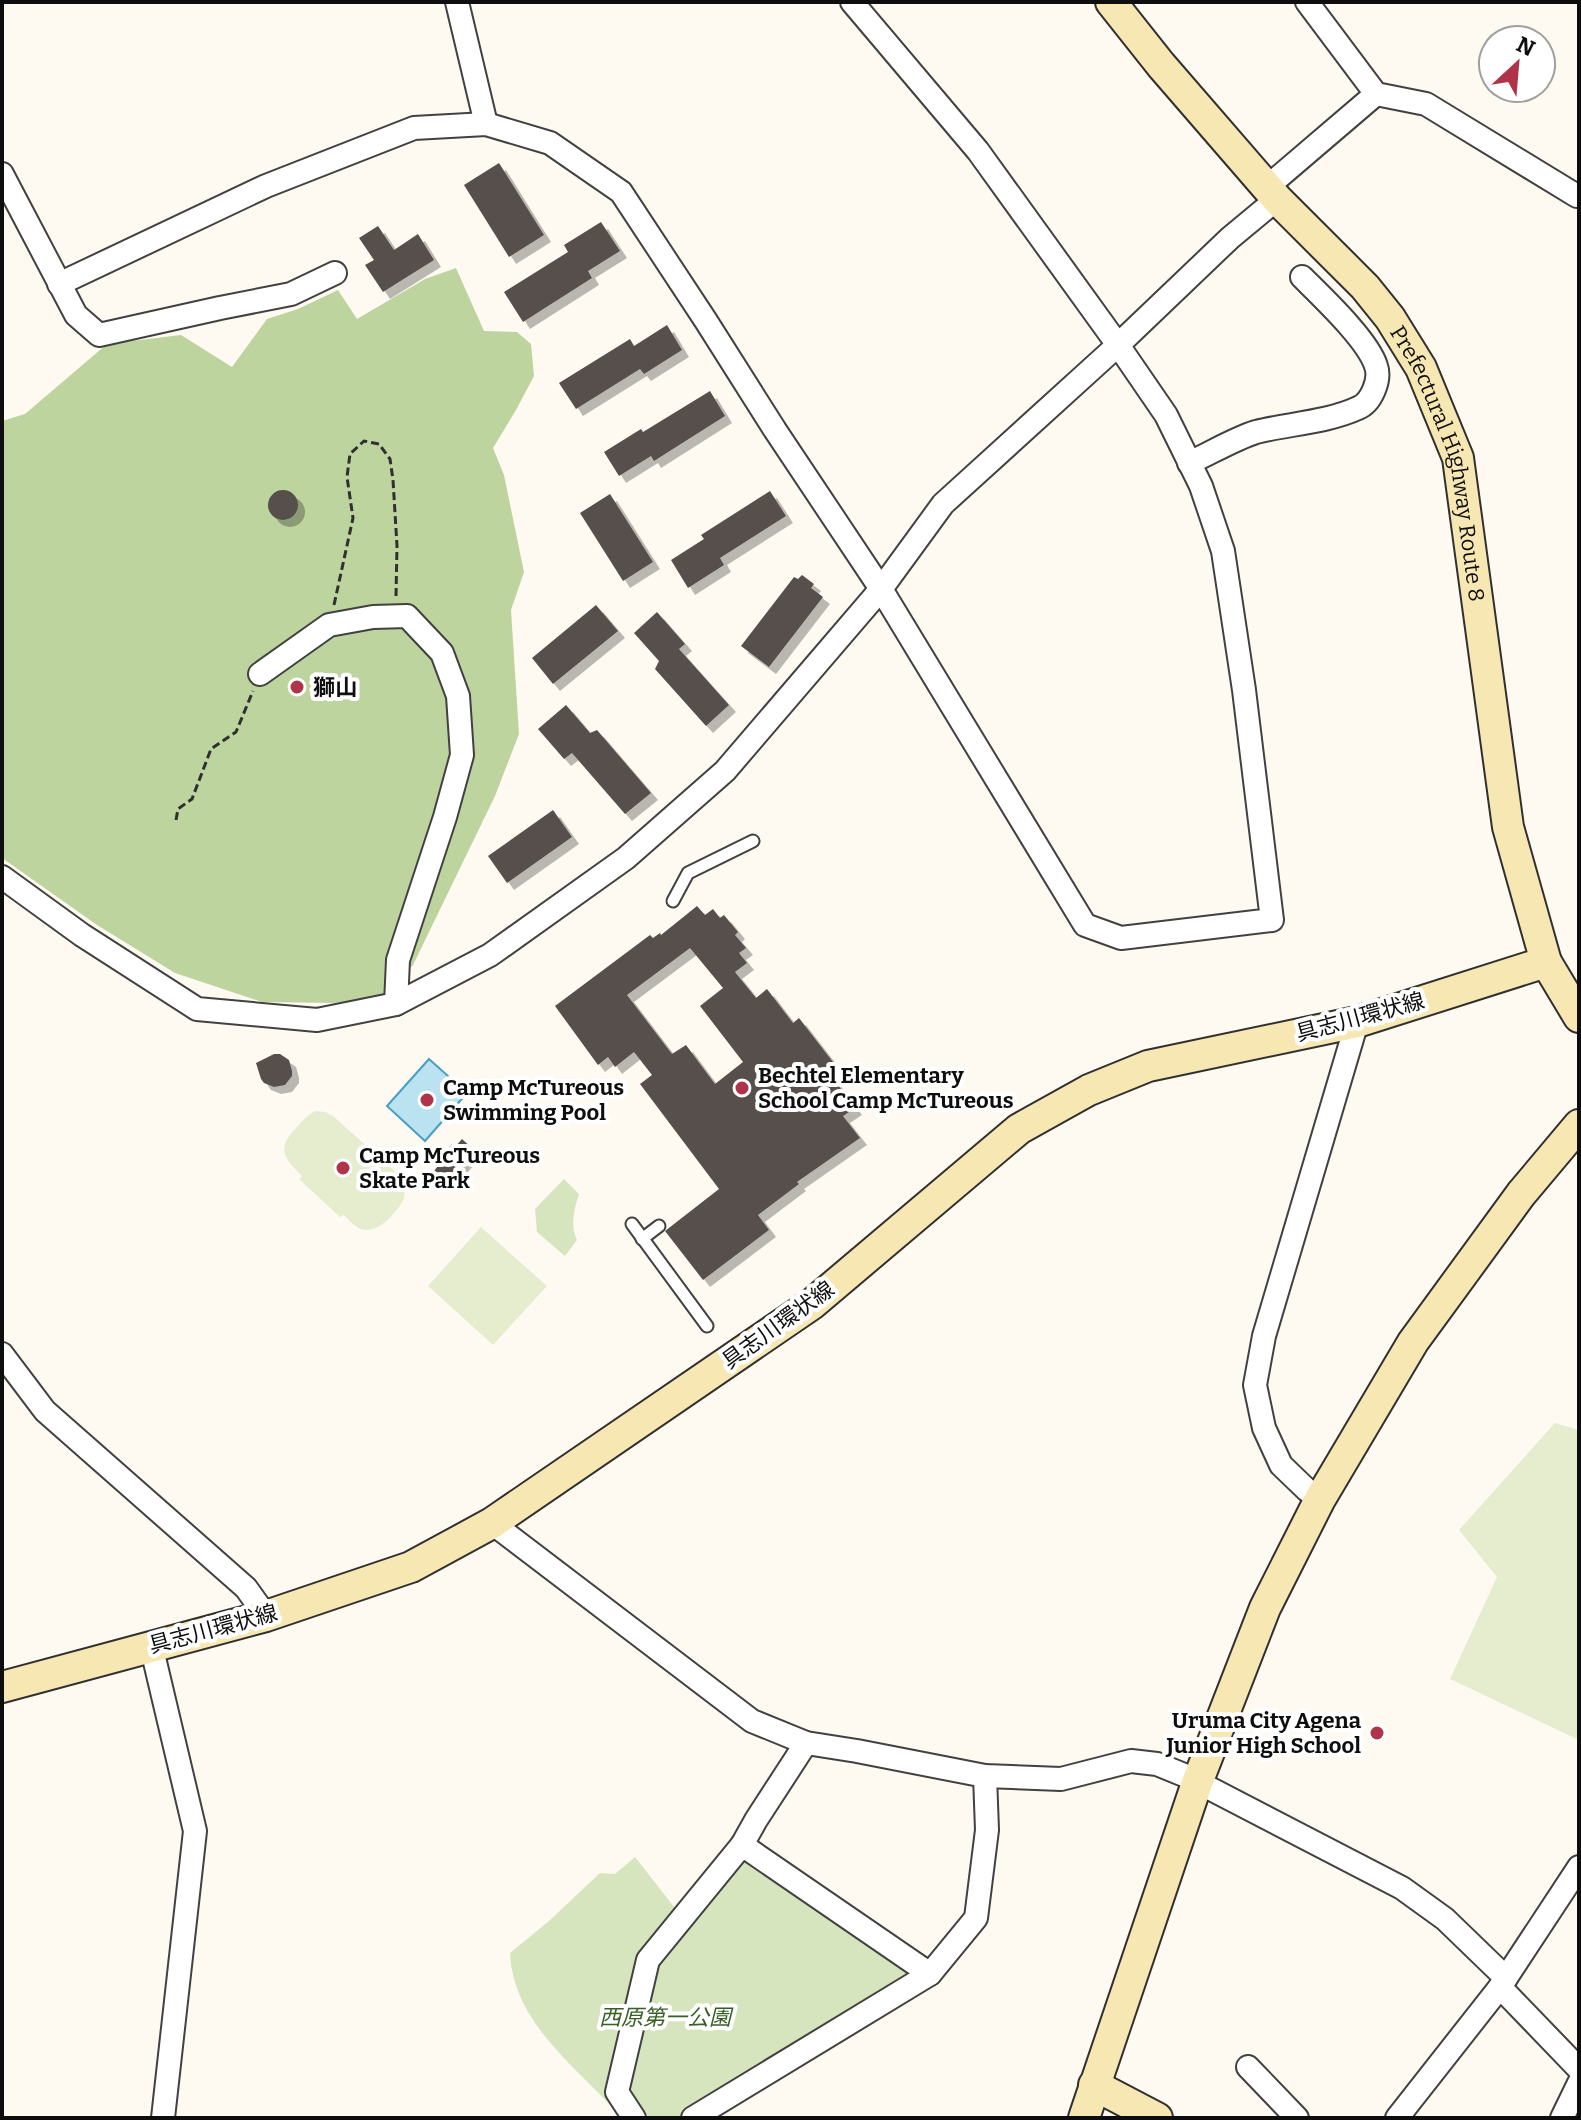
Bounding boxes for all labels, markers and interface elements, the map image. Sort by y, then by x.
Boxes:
north arrow [1477,24,1557,104]
text: N [1512,31,1539,62]
street label: Prefectural Highway Route 8 [1384,320,1491,603]
place label: 獅山 [313,674,357,701]
marker: 獅山 [288,678,306,696]
street label: 具志川環状線 [1293,987,1427,1047]
place label: Bechtel Elementary School Camp McTureous [758,1062,1014,1114]
place label: Camp McTureous Swimming Pool [443,1074,624,1126]
marker: Bechtel Elementary School Camp McTureous [733,1079,751,1097]
marker: Camp McTureous Swimming Pool [418,1091,436,1109]
place label: Camp McTureous Skate Park [359,1142,540,1194]
marker: Camp McTureous Skate Park [334,1159,352,1177]
street label: 具志川環状線 [717,1275,839,1375]
street label: 具志川環状線 [146,1599,280,1659]
place label: Uruma City Agena Junior High School [1166,1707,1362,1759]
marker: Uruma City Agena Junior High School [1368,1724,1386,1742]
park label: 西原第一公園 [599,2004,734,2031]

